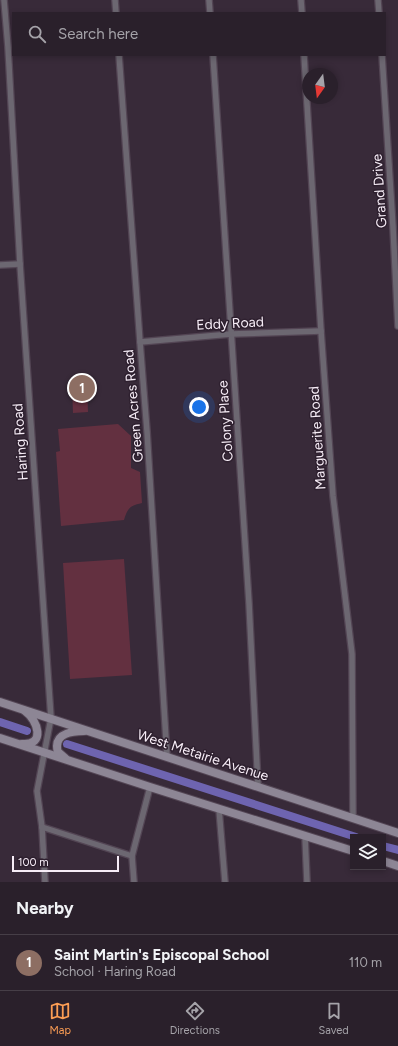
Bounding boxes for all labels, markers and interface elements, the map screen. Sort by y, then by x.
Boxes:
search box [12,12,386,56]
icon: search [26,23,48,45]
text: Search here [58,25,138,43]
north arrow [302,68,338,104]
street label: Grand Drive [368,153,391,229]
street label: Eddy Road [196,313,264,334]
street label: Green Acres Road [120,349,147,463]
pin: 1 [69,373,95,403]
street label: Colony Place [214,379,237,462]
street label: Marguerite Road [305,386,330,490]
your location [189,397,209,417]
street label: Haring Road [9,403,32,481]
street label: West Metairie Avenue [135,726,271,785]
map controls [350,834,386,870]
button: layers [350,834,386,870]
scale bar [12,854,119,873]
text: 100 m [18,856,49,869]
text: Nearby [16,898,74,918]
text: Saint Martin's Episcopal School [54,946,269,964]
text: 1 [26,955,32,970]
text: 110 m [349,955,382,970]
text: School · Haring Road [54,964,176,979]
tab: Map [49,1000,71,1037]
tab: Directions [170,1000,220,1037]
tab: Saved [318,1000,349,1037]

